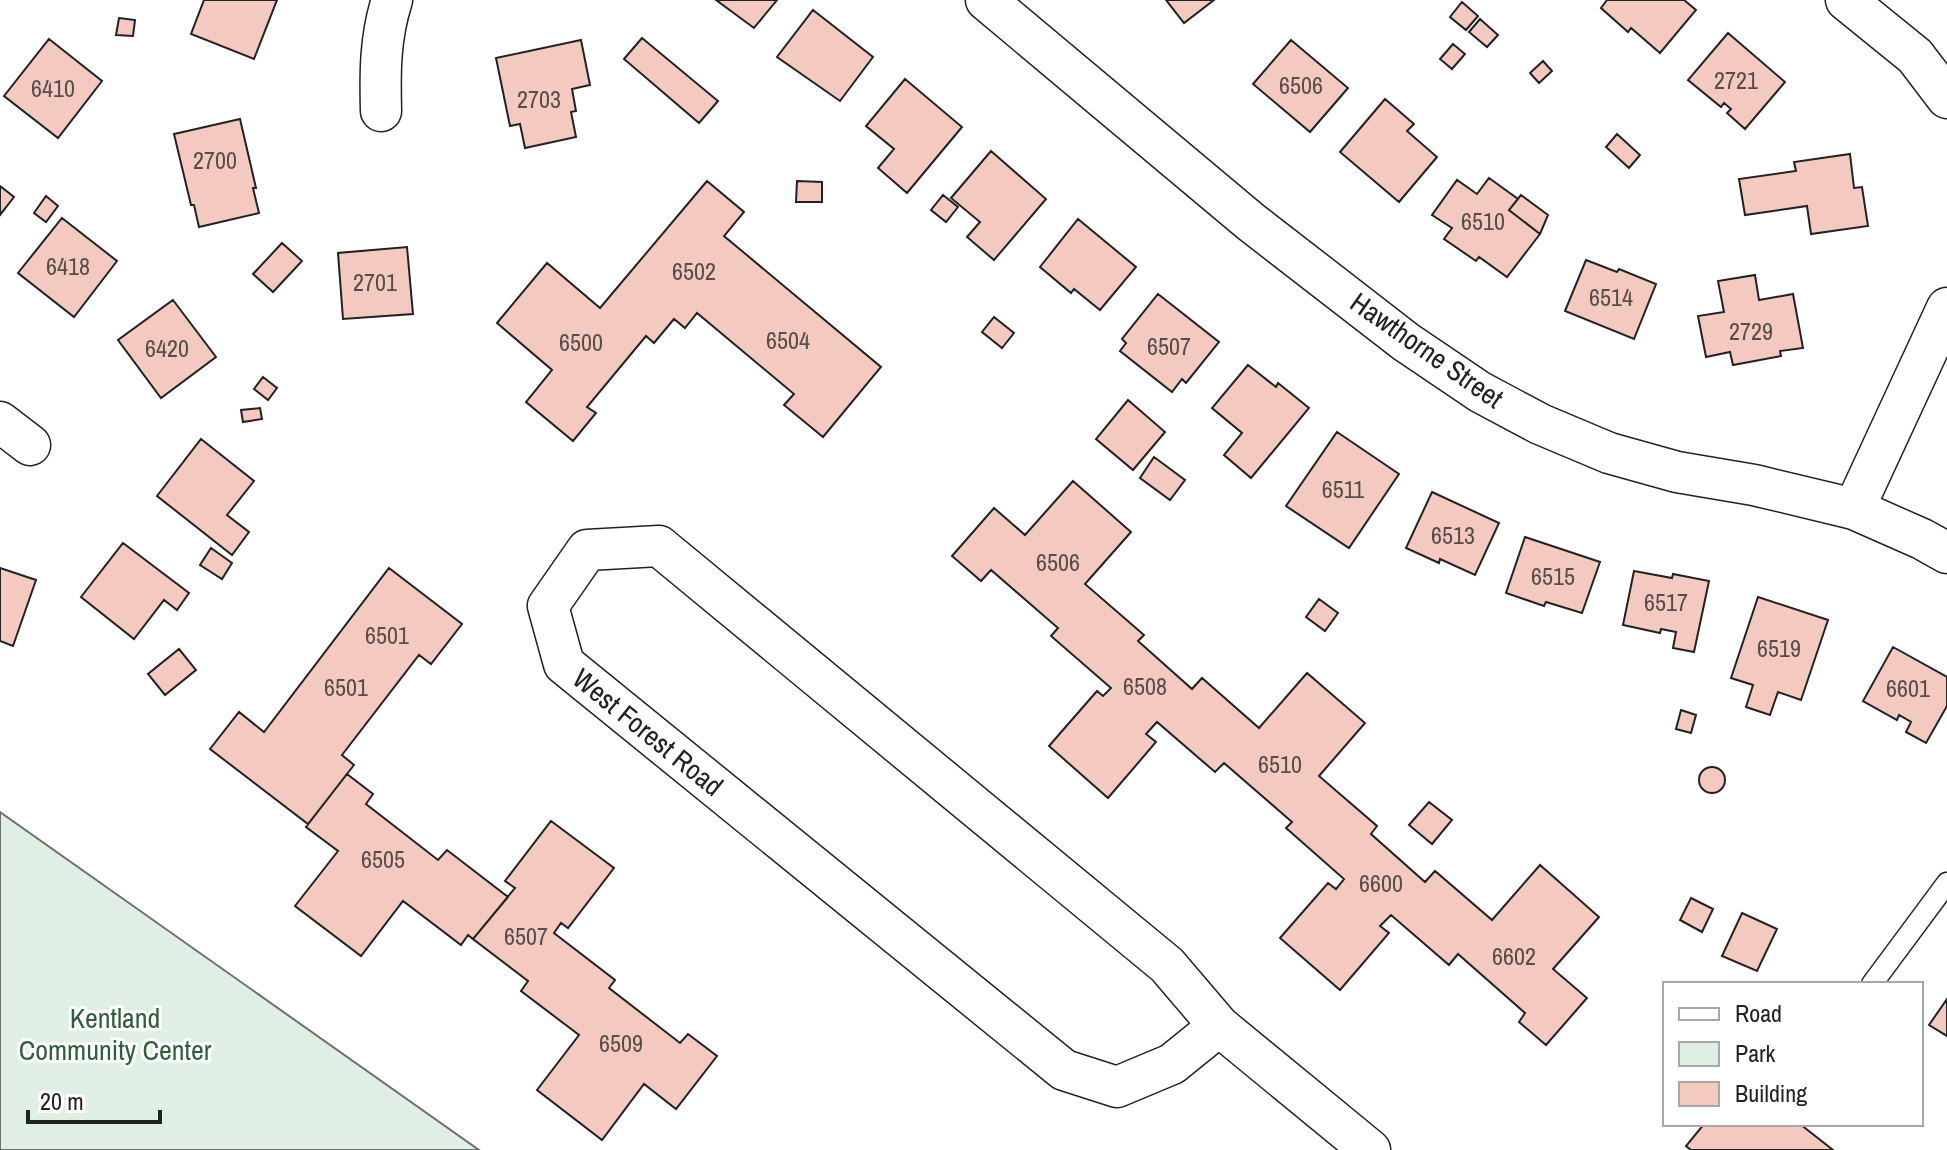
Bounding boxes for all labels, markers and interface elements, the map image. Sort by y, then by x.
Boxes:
house number: 2721 [1714,64,1758,96]
house number: 6506 [1279,69,1323,101]
house number: 6410 [31,72,75,104]
house number: 2703 [517,83,561,115]
house number: 2700 [193,144,237,176]
house number: 6510 [1461,205,1505,237]
house number: 6418 [46,250,90,282]
house number: 6502 [672,255,716,287]
house number: 2701 [353,266,397,298]
house number: 6514 [1589,281,1633,313]
street label: Hawthorne Street [1343,283,1511,417]
house number: 2729 [1729,315,1773,347]
house number: 6504 [766,324,810,356]
house number: 6500 [559,326,603,358]
house number: 6507 [1147,330,1191,362]
house number: 6420 [145,332,189,364]
house number: 6511 [1322,473,1364,505]
house number: 6513 [1431,519,1475,551]
house number: 6506 [1036,546,1080,578]
house number: 6515 [1531,560,1575,592]
house number: 6517 [1644,586,1688,618]
house number: 6501 [365,619,409,651]
house number: 6519 [1757,632,1801,664]
street label: West Forest Road [565,659,731,805]
house number: 6508 [1123,670,1167,702]
house number: 6501 [324,671,368,703]
house number: 6601 [1886,672,1930,704]
house number: 6510 [1258,748,1302,780]
house number: 6505 [361,843,405,875]
house number: 6600 [1359,867,1403,899]
house number: 6507 [504,920,548,952]
house number: 6602 [1492,940,1536,972]
legend [1663,982,1923,1126]
text: Road [1735,997,1782,1029]
park label: Kentland Community Center [19,999,212,1069]
house number: 6509 [599,1027,643,1059]
text: Park [1735,1037,1776,1069]
scale bar [28,1074,160,1124]
text: Building [1735,1077,1807,1109]
text: 20 m [40,1085,84,1117]

